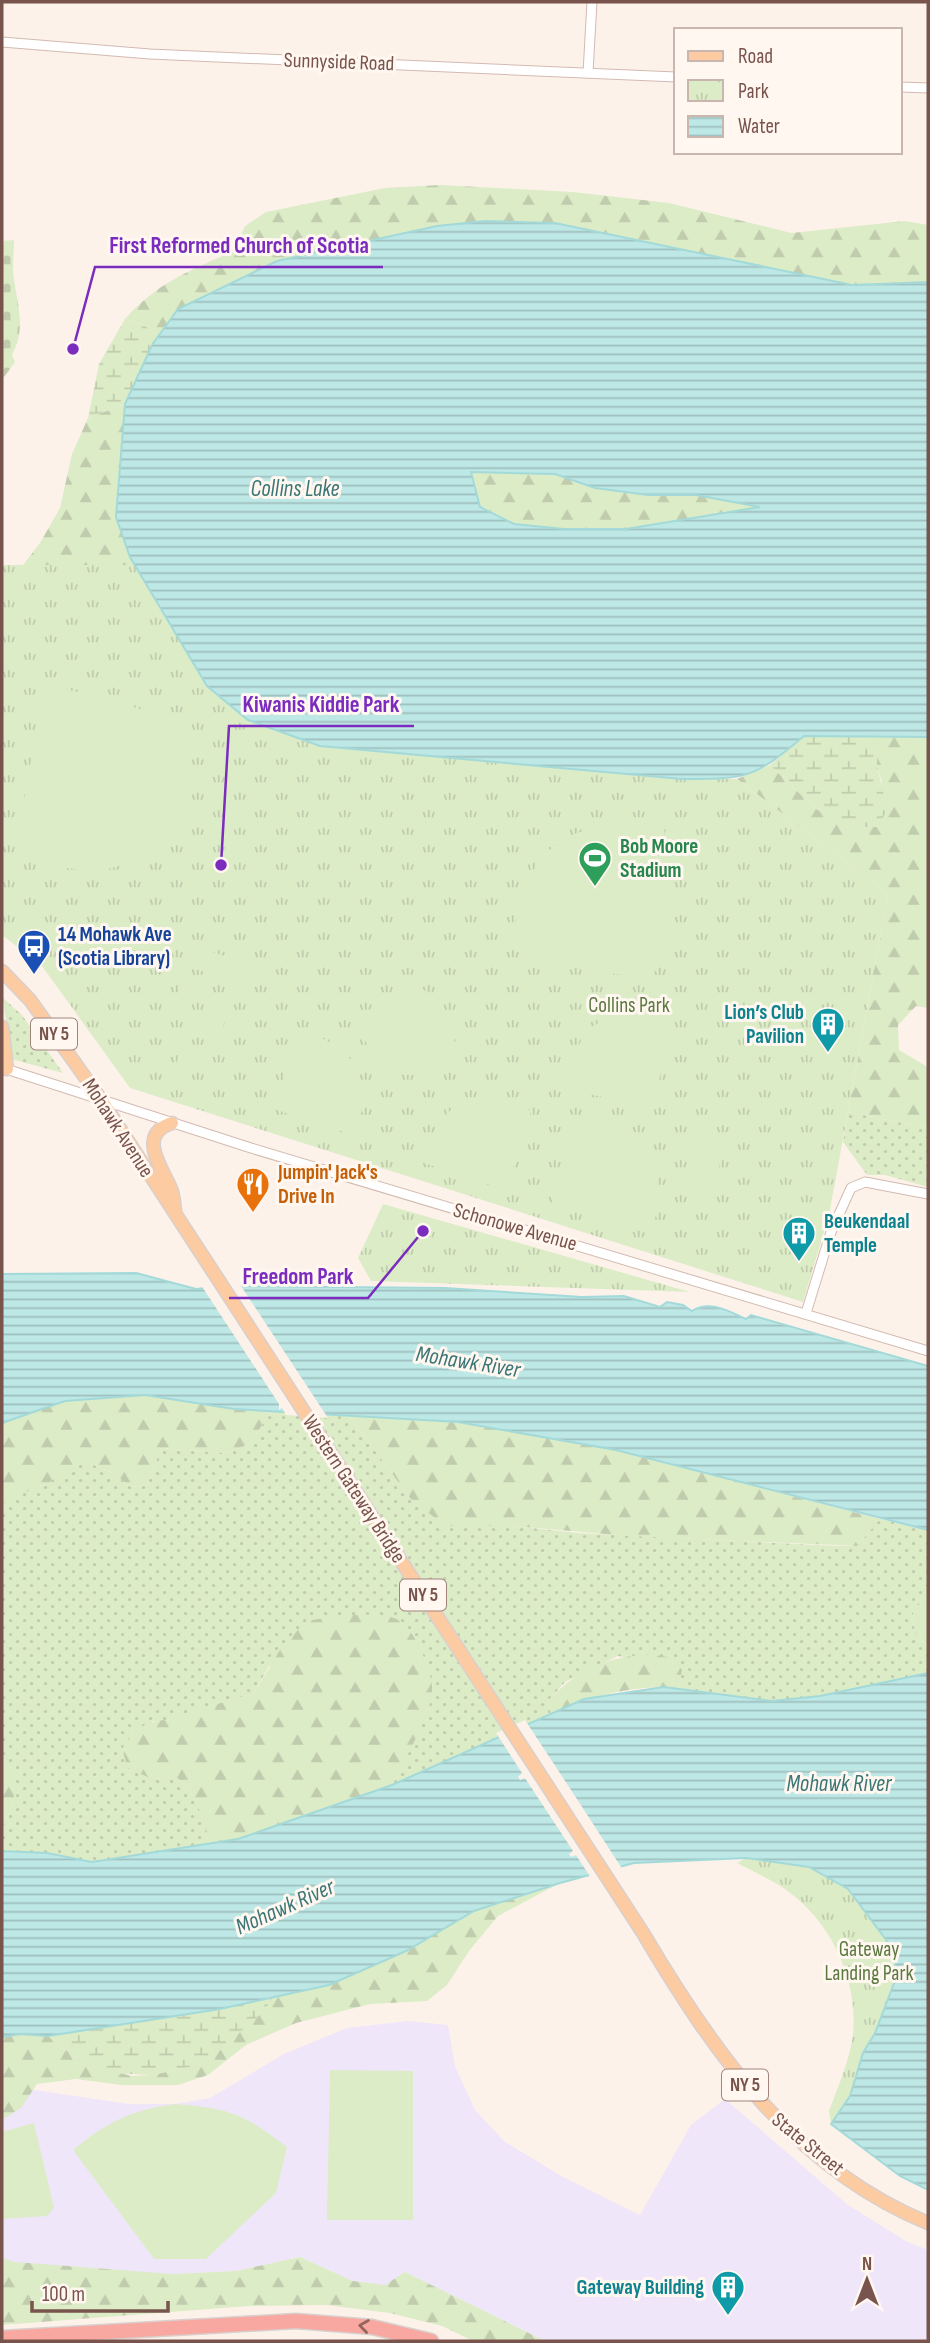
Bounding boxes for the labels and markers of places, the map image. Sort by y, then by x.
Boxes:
callout: First Reformed Church of Scotia [95,223,383,267]
callout: Kiwanis Kiddie Park [229,682,414,726]
place label: Bob Moore Stadium [620,834,698,883]
sports icon: Bob Moore Stadium [576,839,614,888]
place label: 14 Mohawk Ave (Scotia Library) [58,922,172,971]
bus stop icon: 14 Mohawk Ave (Scotia Library) [15,927,53,976]
place label: Lion’s Club Pavilion [724,1000,804,1049]
building icon: Lion’s Club Pavilion [809,1005,847,1054]
place label: Jumpin' Jack's Drive In [277,1160,378,1209]
restaurant icon: Jumpin' Jack's Drive In [234,1165,272,1214]
place label: Beukendaal Temple [824,1209,910,1258]
building icon: Beukendaal Temple [780,1214,818,1263]
callout: Freedom Park [229,1254,368,1298]
building icon: Gateway Building [709,2268,747,2317]
place label: Gateway Building [577,2275,704,2300]

